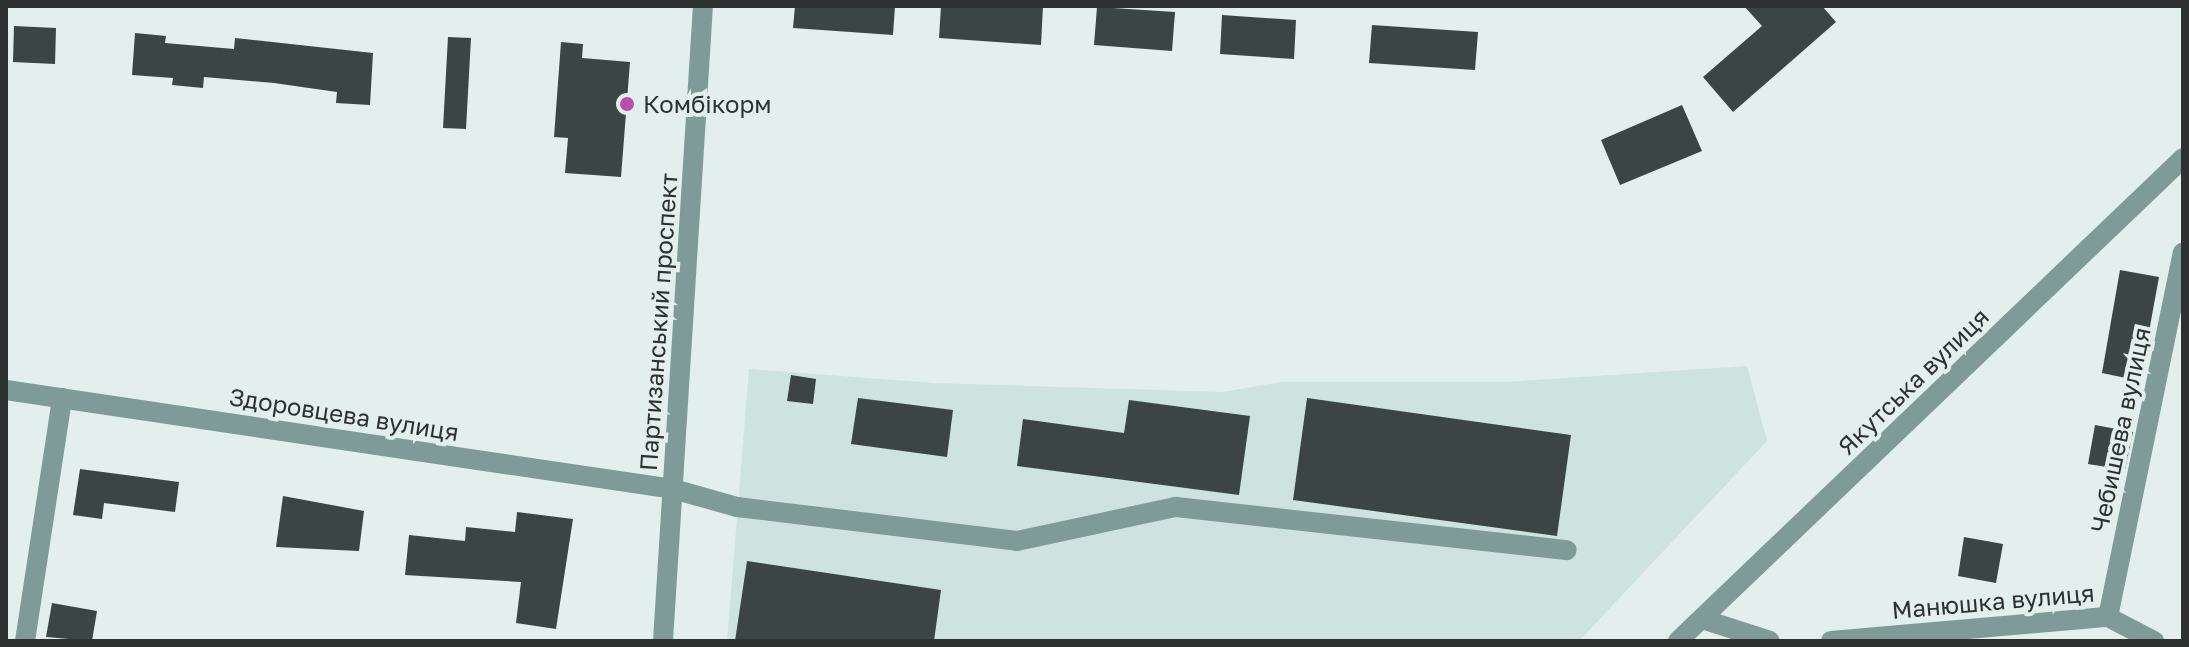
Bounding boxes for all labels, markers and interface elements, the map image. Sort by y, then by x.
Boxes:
place label: Комбікорм [643,90,771,118]
marker: Комбікорм [618,95,636,113]
street label: Партизанський проспект [633,172,683,472]
street label: Якутська вулиця [1832,302,1994,460]
street label: Чебишева вулиця [2084,325,2156,535]
street label: Здоровцева вулиця [227,382,461,446]
street label: Манюшка вулиця [1890,578,2096,624]

